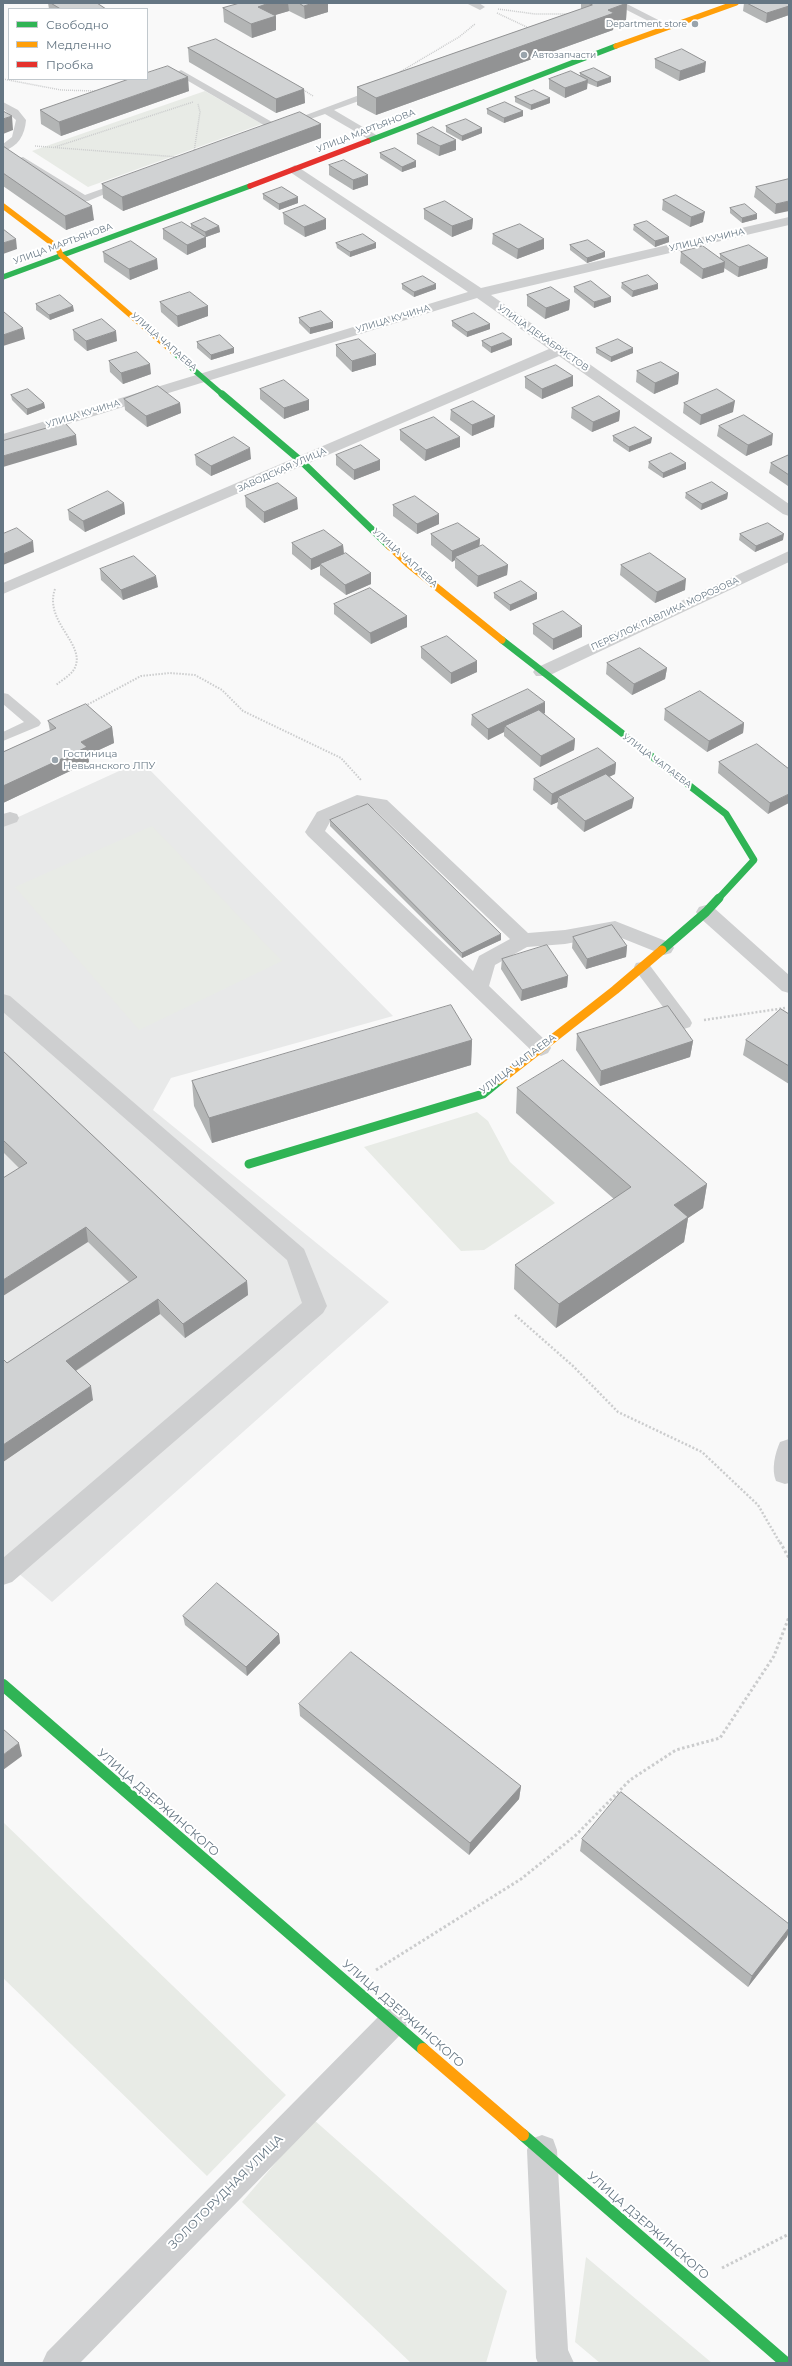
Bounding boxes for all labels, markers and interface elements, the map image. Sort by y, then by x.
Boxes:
legend [8,8,148,80]
text: Свободно [46,17,109,32]
place label: Department store [606,19,687,29]
marker: Department store [690,19,700,29]
text: Медленно [46,37,111,52]
marker: Автозапчасти [519,50,529,60]
place label: Автозапчасти [532,50,596,60]
text: Пробка [46,57,94,72]
street label: УЛИЦА МАРТЬЯНОВА [315,107,417,155]
street label: УЛИЦА МАРТЬЯНОВА [12,221,114,267]
street label: УЛИЦА КУЧИНА [668,226,746,254]
street label: УЛИЦА ДЕКАБРИСТОВ [495,302,591,374]
street label: УЛИЦА КУЧИНА [355,303,431,335]
street label: УЛИЦА ЧАПАЕВА [129,311,199,373]
street label: УЛИЦА КУЧИНА [45,398,121,430]
street label: ЗАВОДСКАЯ УЛИЦА [236,446,328,494]
street label: УЛИЦА ЧАПАЕВА [370,526,440,590]
street label: ПЕРЕУЛОК ПАВЛИКА МОРОЗОВА [589,575,741,653]
street label: УЛИЦА ЧАПАЕВА [620,732,694,790]
place label: Гостиница Невьянского ЛПУ [63,748,155,772]
marker: Гостиница Невьянского ЛПУ [50,755,60,765]
street label: УЛИЦА ЧАПАЕВА [477,1031,559,1097]
street label: УЛИЦА ДЗЕРЖИНСКОГО [94,1746,222,1860]
street label: УЛИЦА ДЗЕРЖИНСКОГО [339,1957,467,2071]
street label: ЗОЛОТОРУДНАЯ УЛИЦА [166,2132,286,2252]
street label: УЛИЦА ДЗЕРЖИНСКОГО [584,2169,712,2283]

